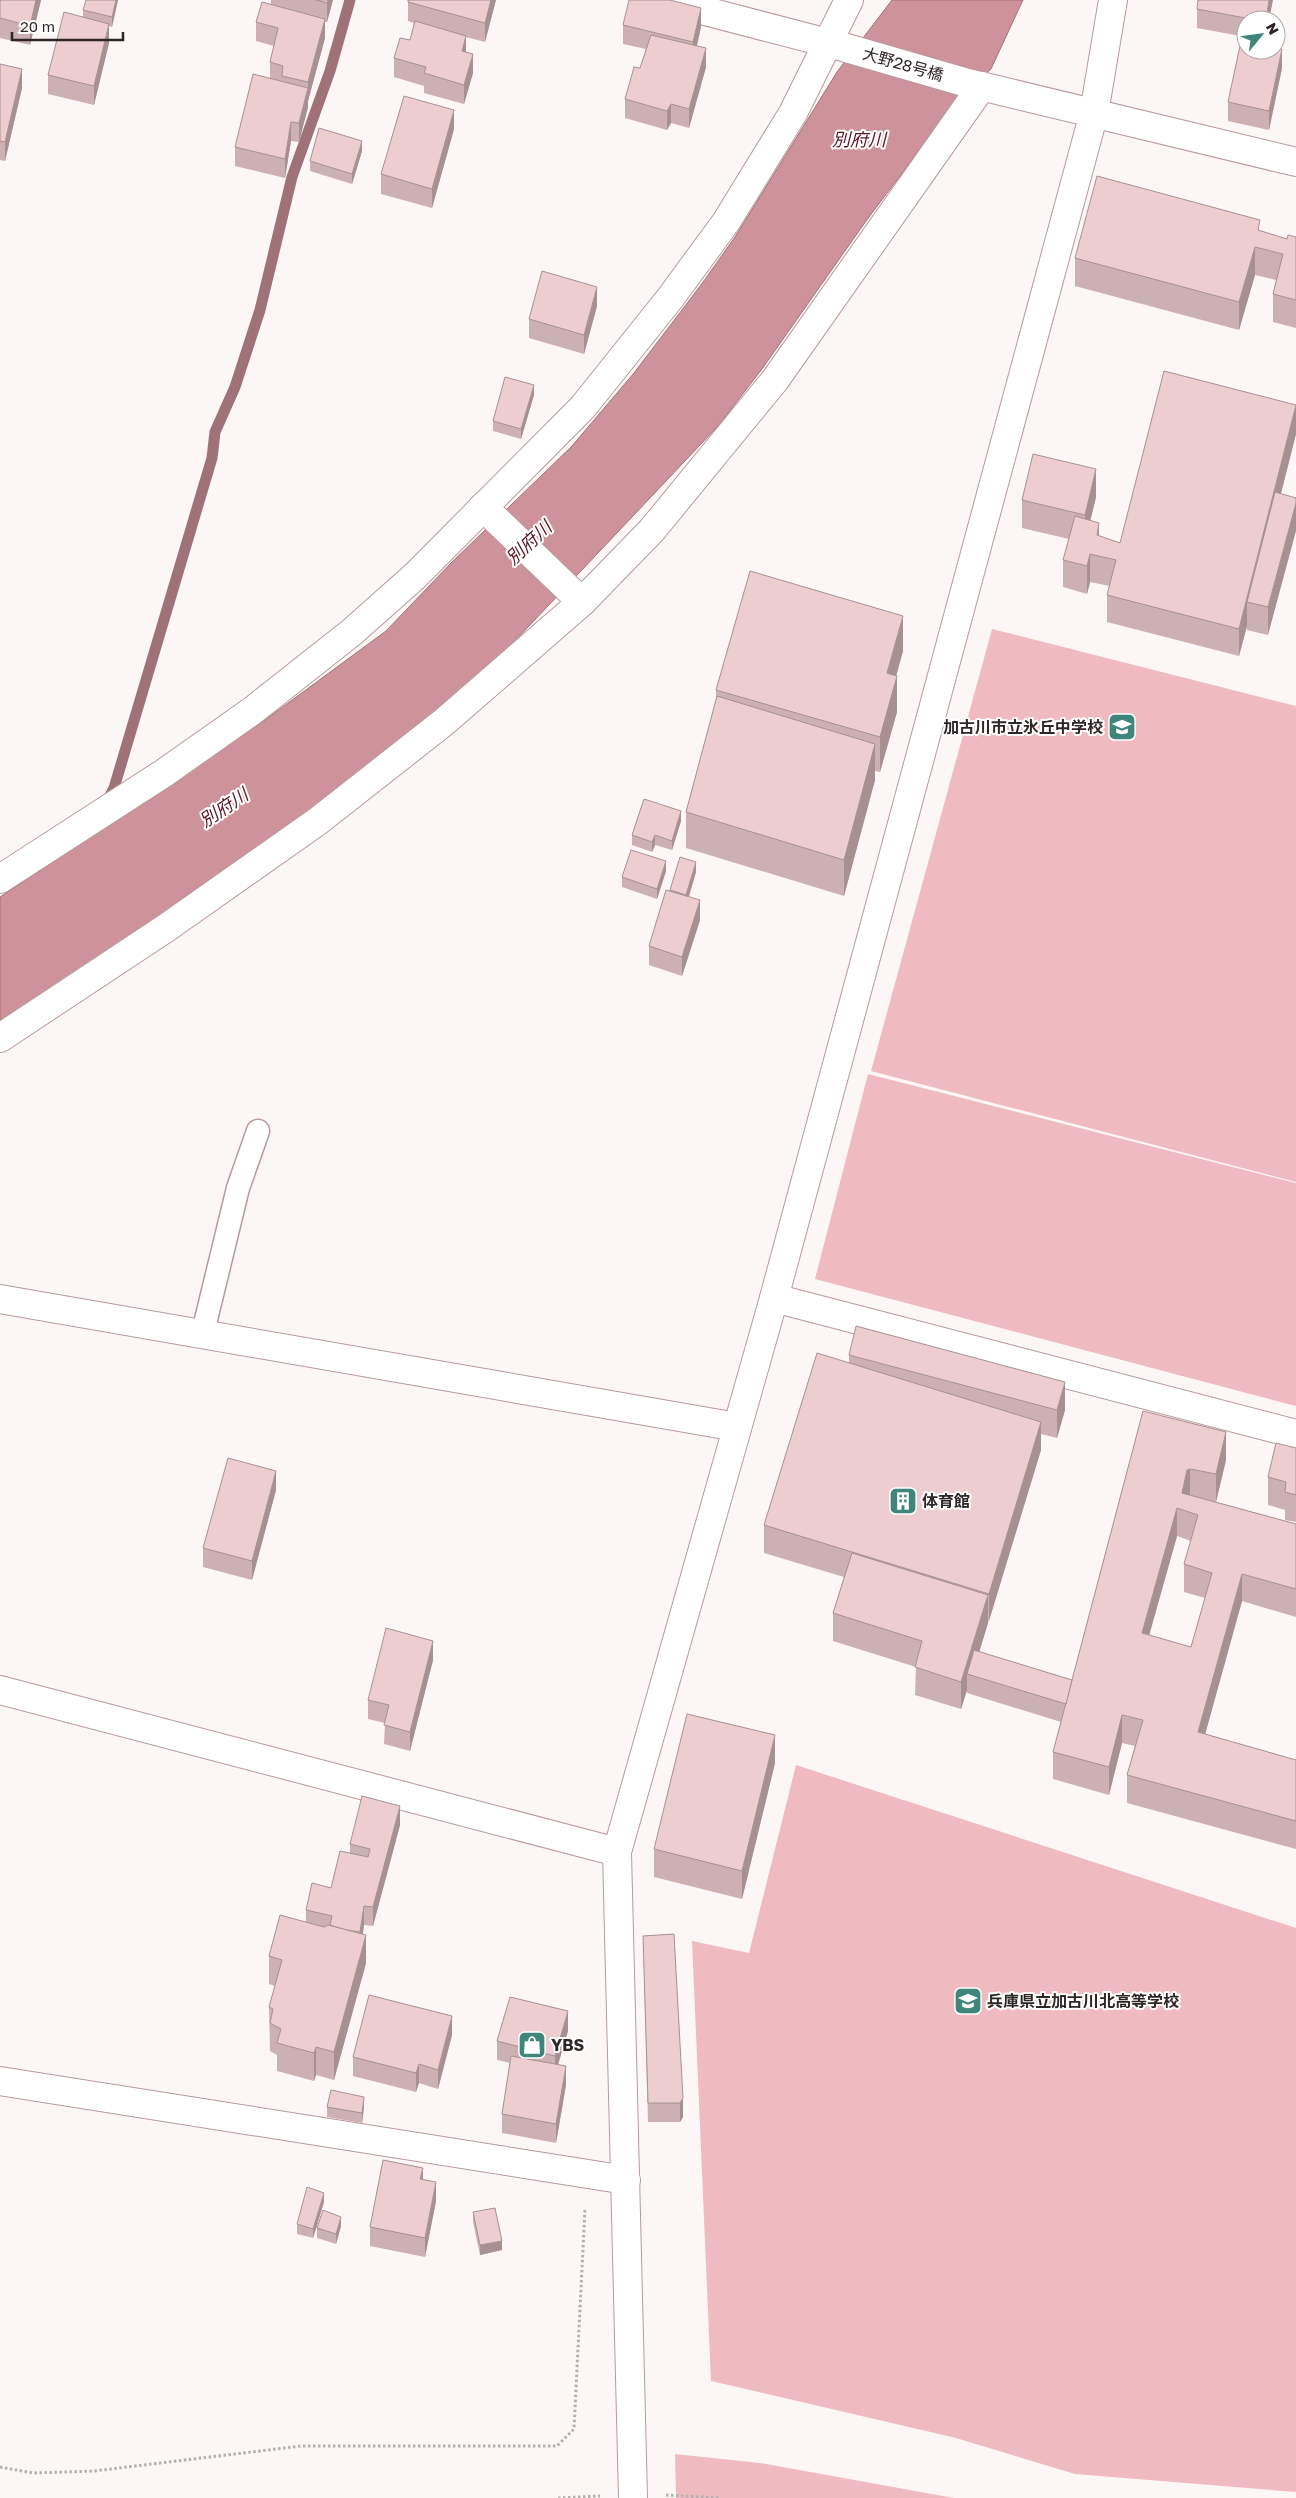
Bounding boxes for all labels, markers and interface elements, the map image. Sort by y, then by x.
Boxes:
scale bar [12,10,124,42]
north arrow [1236,10,1286,60]
text: 20 m [20,17,55,35]
text: N [1263,20,1283,37]
street label: 大野28号橋 [860,43,946,85]
water label: 別府川 [832,128,888,150]
water label: 別府川 [501,514,557,569]
school or university icon: 加古川市立氷丘中学校 [1107,712,1137,742]
place label: 加古川市立氷丘中学校 [943,717,1103,737]
water label: 別府川 [195,782,254,831]
building icon: 体育館 [888,1486,918,1516]
place label: 体育館 [922,1491,970,1511]
school or university icon: 兵庫県立加古川北高等学校 [953,1986,983,2016]
place label: 兵庫県立加古川北高等学校 [987,1991,1179,2011]
shop icon: YBS [517,2030,547,2060]
place label: YBS [551,2035,584,2055]

